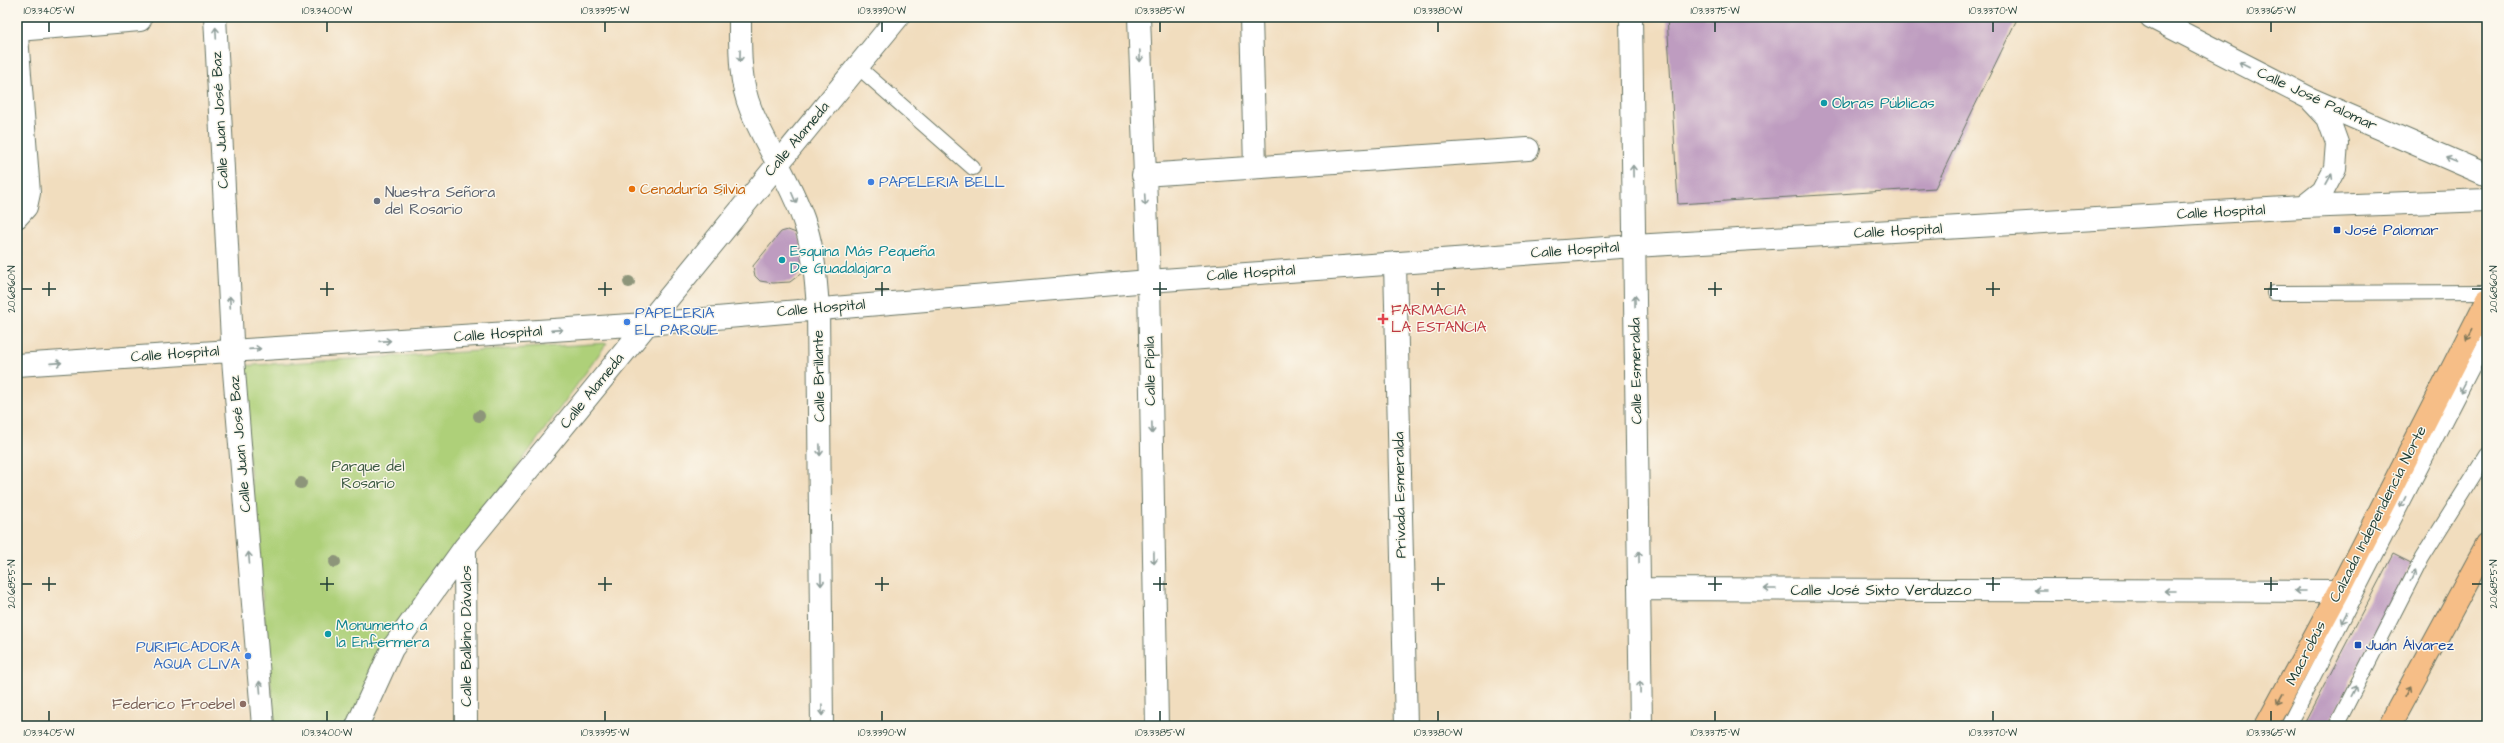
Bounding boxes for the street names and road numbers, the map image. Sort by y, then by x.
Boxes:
street label: Calle Juan José Baz [206,50,234,189]
street label: Calle José Palomar [2253,62,2381,136]
street label: Calle Alameda [759,97,835,181]
street label: Calle Hospital [2176,199,2266,225]
street label: Calle Hospital [1853,218,1943,244]
street label: Calle Hospital [1530,236,1620,264]
street label: Calle Hospital [1206,259,1296,287]
street label: Calle Hospital [776,294,866,322]
street label: Calle Esmeralda [1625,317,1647,425]
street label: Calle Hospital [453,320,543,348]
street label: Calle Brillante [808,330,830,422]
street label: Calle Pípila [1139,336,1161,406]
street label: Calle Hospital [130,340,220,368]
street label: Calle Alameda [555,348,629,433]
street label: Calle Juan José Baz [223,374,256,513]
street label: Calzada Independencia Norte [2324,422,2432,606]
street label: Privada Esmeralda [1388,431,1412,558]
street label: Calle Balbino Dávalos [456,565,477,707]
street label: Calle José Sixto Verduzco [1790,580,1972,601]
street label: Macrobús [2281,617,2331,689]

